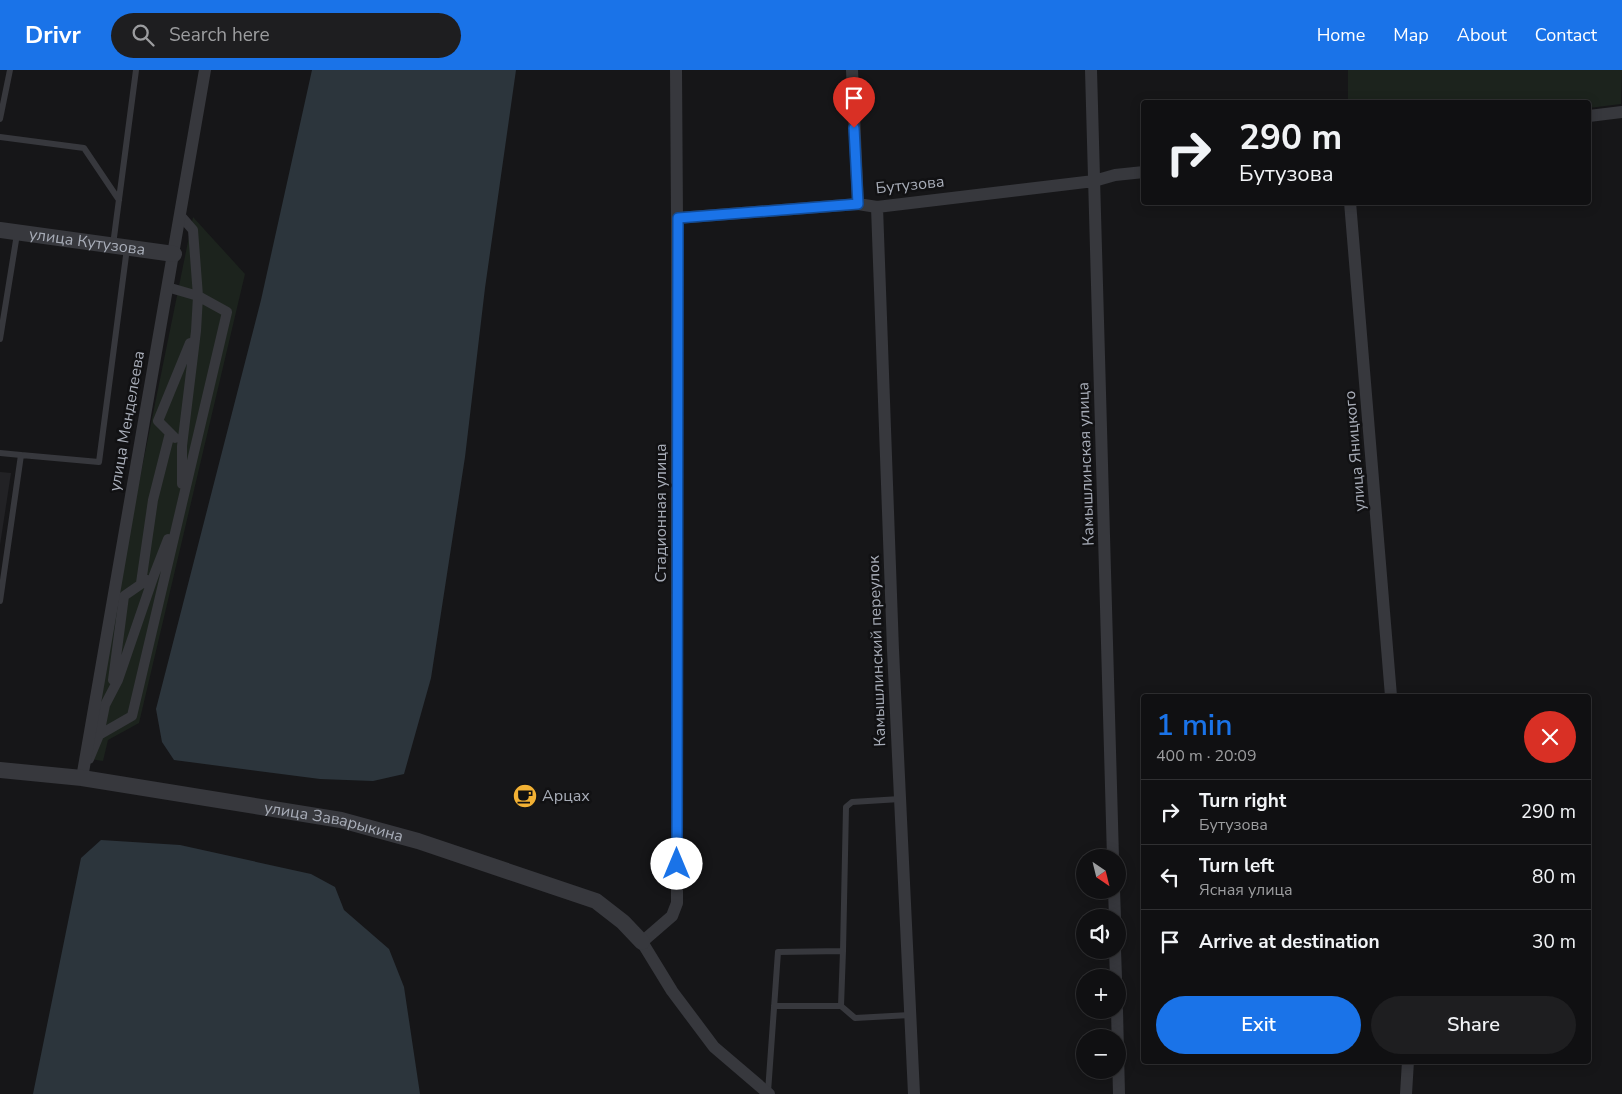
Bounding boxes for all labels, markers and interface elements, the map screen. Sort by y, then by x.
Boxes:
search box [111,13,461,58]
text: Drivr [25,19,81,51]
icon: search [129,21,157,49]
text: Search here [169,22,270,48]
text: Home [1317,23,1365,47]
text: Map [1393,23,1429,47]
text: About [1457,23,1507,47]
text: Contact [1535,23,1597,47]
pin [833,77,875,128]
icon: arrive [840,84,868,112]
text: 290 m [1239,114,1342,161]
icon: right [1156,120,1221,185]
text: Бутузова [1239,159,1334,189]
street label: Бутузова [875,170,945,200]
street label: улица Кутузова [28,223,147,261]
street label: улица Менделеева [104,349,150,493]
street label: Камышлинская улица [1072,382,1100,546]
street label: улица Яницкого [1339,390,1371,512]
street label: Стадионная улица [650,443,672,583]
street label: Камышлинский переулок [863,554,891,747]
text: 1 min [1156,705,1232,746]
button: close [1524,711,1576,763]
text: 400 m · 20:09 [1156,745,1257,767]
cafe icon: Арцах [512,783,538,809]
place label: Арцах [542,785,590,807]
text: Turn right [1199,788,1286,814]
street label: улица Заварыкина [262,797,406,848]
icon: right [1156,798,1184,826]
text: 290 m [1521,799,1576,825]
text: Бутузова [1199,814,1268,836]
position arrow [650,837,702,889]
north arrow [1076,849,1126,899]
map controls [1076,849,1126,1079]
text: Turn left [1199,853,1274,879]
icon: left [1156,863,1184,891]
text: 80 m [1532,864,1576,890]
text: Ясная улица [1199,879,1293,901]
button: sound [1076,909,1126,959]
icon: arrive [1156,928,1184,956]
text: Arrive at destination [1199,929,1380,955]
text: 30 m [1532,929,1576,955]
button: + [1076,969,1126,1019]
button: Exit [1156,996,1361,1054]
button: Share [1371,996,1576,1054]
button: − [1076,1029,1126,1079]

